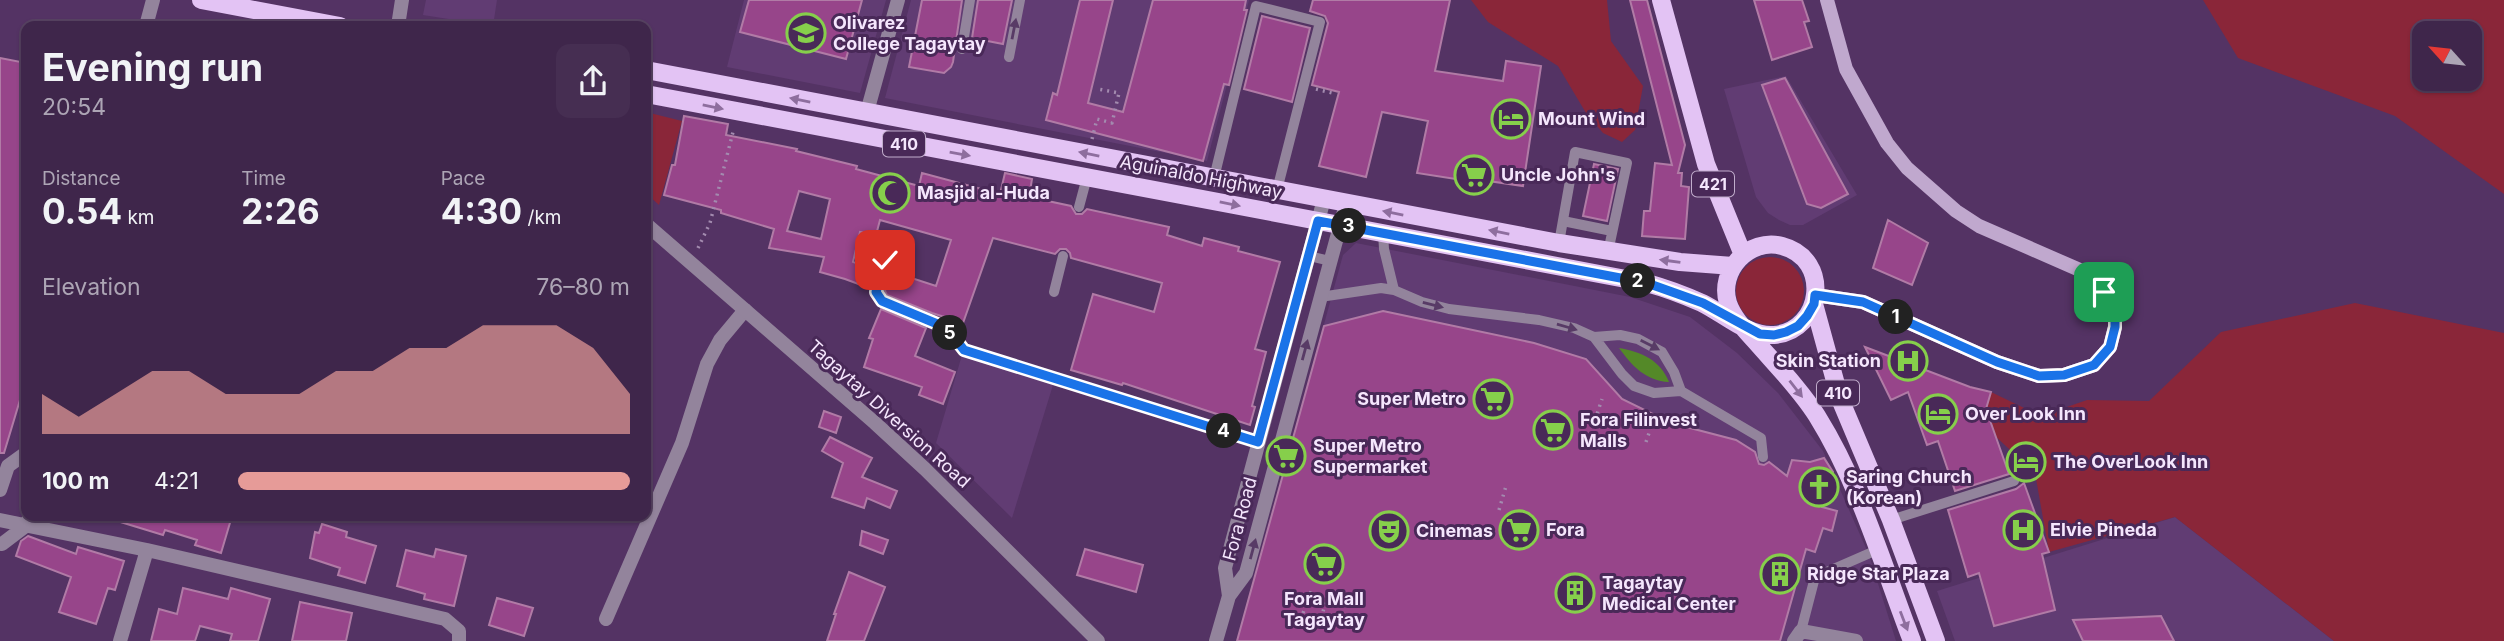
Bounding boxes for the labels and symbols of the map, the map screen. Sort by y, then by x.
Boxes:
school or university icon: Olivarez College Tagaytay [785,12,827,54]
place label: Olivarez College Tagaytay [833,12,986,54]
one-way arrow [1009,18,1020,40]
north arrow [2412,21,2482,91]
one-way arrow [789,94,811,105]
hotel icon: Mount Wind [1490,98,1532,140]
one-way arrow [702,101,724,112]
place label: Mount Wind [1538,108,1645,129]
road number: 410 [883,132,925,156]
one-way arrow [949,149,971,160]
one-way arrow [1078,149,1100,160]
street label: Aguinaldo Highway [1118,151,1284,203]
supermarket icon: Uncle John's [1453,154,1495,196]
place label: Uncle John's [1501,164,1615,185]
mosque icon: Masjid al-Huda [869,172,911,214]
road number: 421 [1692,172,1734,196]
place label: Masjid al-Huda [917,182,1050,203]
one-way arrow [1219,199,1241,210]
one-way arrow [1382,207,1404,218]
pin: 3 [1332,208,1366,244]
one-way arrow [1488,227,1510,238]
pin [855,230,915,290]
one-way arrow [1659,255,1681,266]
pin [2074,262,2134,322]
pin: 2 [1620,264,1656,298]
one-way arrow [1422,300,1444,311]
pin: 1 [1878,300,1913,334]
pin: 5 [932,316,968,350]
one-way arrow [1557,322,1579,333]
street label: Tagaytay Diversion Road [804,335,975,492]
one-way arrow [1301,339,1311,360]
one-way arrow [1640,340,1660,351]
hospital icon: Skin Station [1887,340,1929,382]
place label: Skin Station [1776,350,1881,371]
supermarket icon: Super Metro [1472,378,1514,420]
one-way arrow [1788,379,1803,397]
road number: 410 [1817,380,1859,406]
place label: Super Metro [1357,388,1466,409]
hotel icon: Over Look Inn [1917,393,1959,435]
place label: Over Look Inn [1965,403,2086,424]
supermarket icon: Fora Filinvest Malls [1532,409,1574,451]
place label: Fora Filinvest Malls [1580,409,1697,451]
pin: 4 [1206,414,1242,448]
supermarket icon: Super Metro Supermarket [1265,435,1307,477]
place label: Super Metro Supermarket [1313,435,1428,477]
hotel icon: The OverLook Inn [2005,441,2047,483]
place label: The OverLook Inn [2053,451,2208,472]
church icon: Saring Church (Korean) [1798,466,1840,508]
place label: Saring Church (Korean) [1846,466,1972,508]
street label: Fora Road [1218,475,1261,563]
supermarket icon: Fora [1498,509,1540,551]
hospital icon: Elvie Pineda [2002,509,2044,551]
theatre icon: Cinemas [1368,510,1410,552]
place label: Fora [1546,519,1585,540]
place label: Elvie Pineda [2050,519,2157,540]
place label: Cinemas [1416,520,1493,541]
one-way arrow [1248,538,1259,560]
supermarket icon: Fora Mall Tagaytay [1303,543,1345,585]
building icon: Ridge Star Plaza [1759,553,1801,595]
place label: Ridge Star Plaza [1807,563,1950,584]
building icon: Tagaytay Medical Center [1554,572,1596,614]
place label: Tagaytay Medical Center [1602,572,1736,614]
place label: Fora Mall Tagaytay [1283,588,1365,630]
one-way arrow [1899,610,1910,631]

